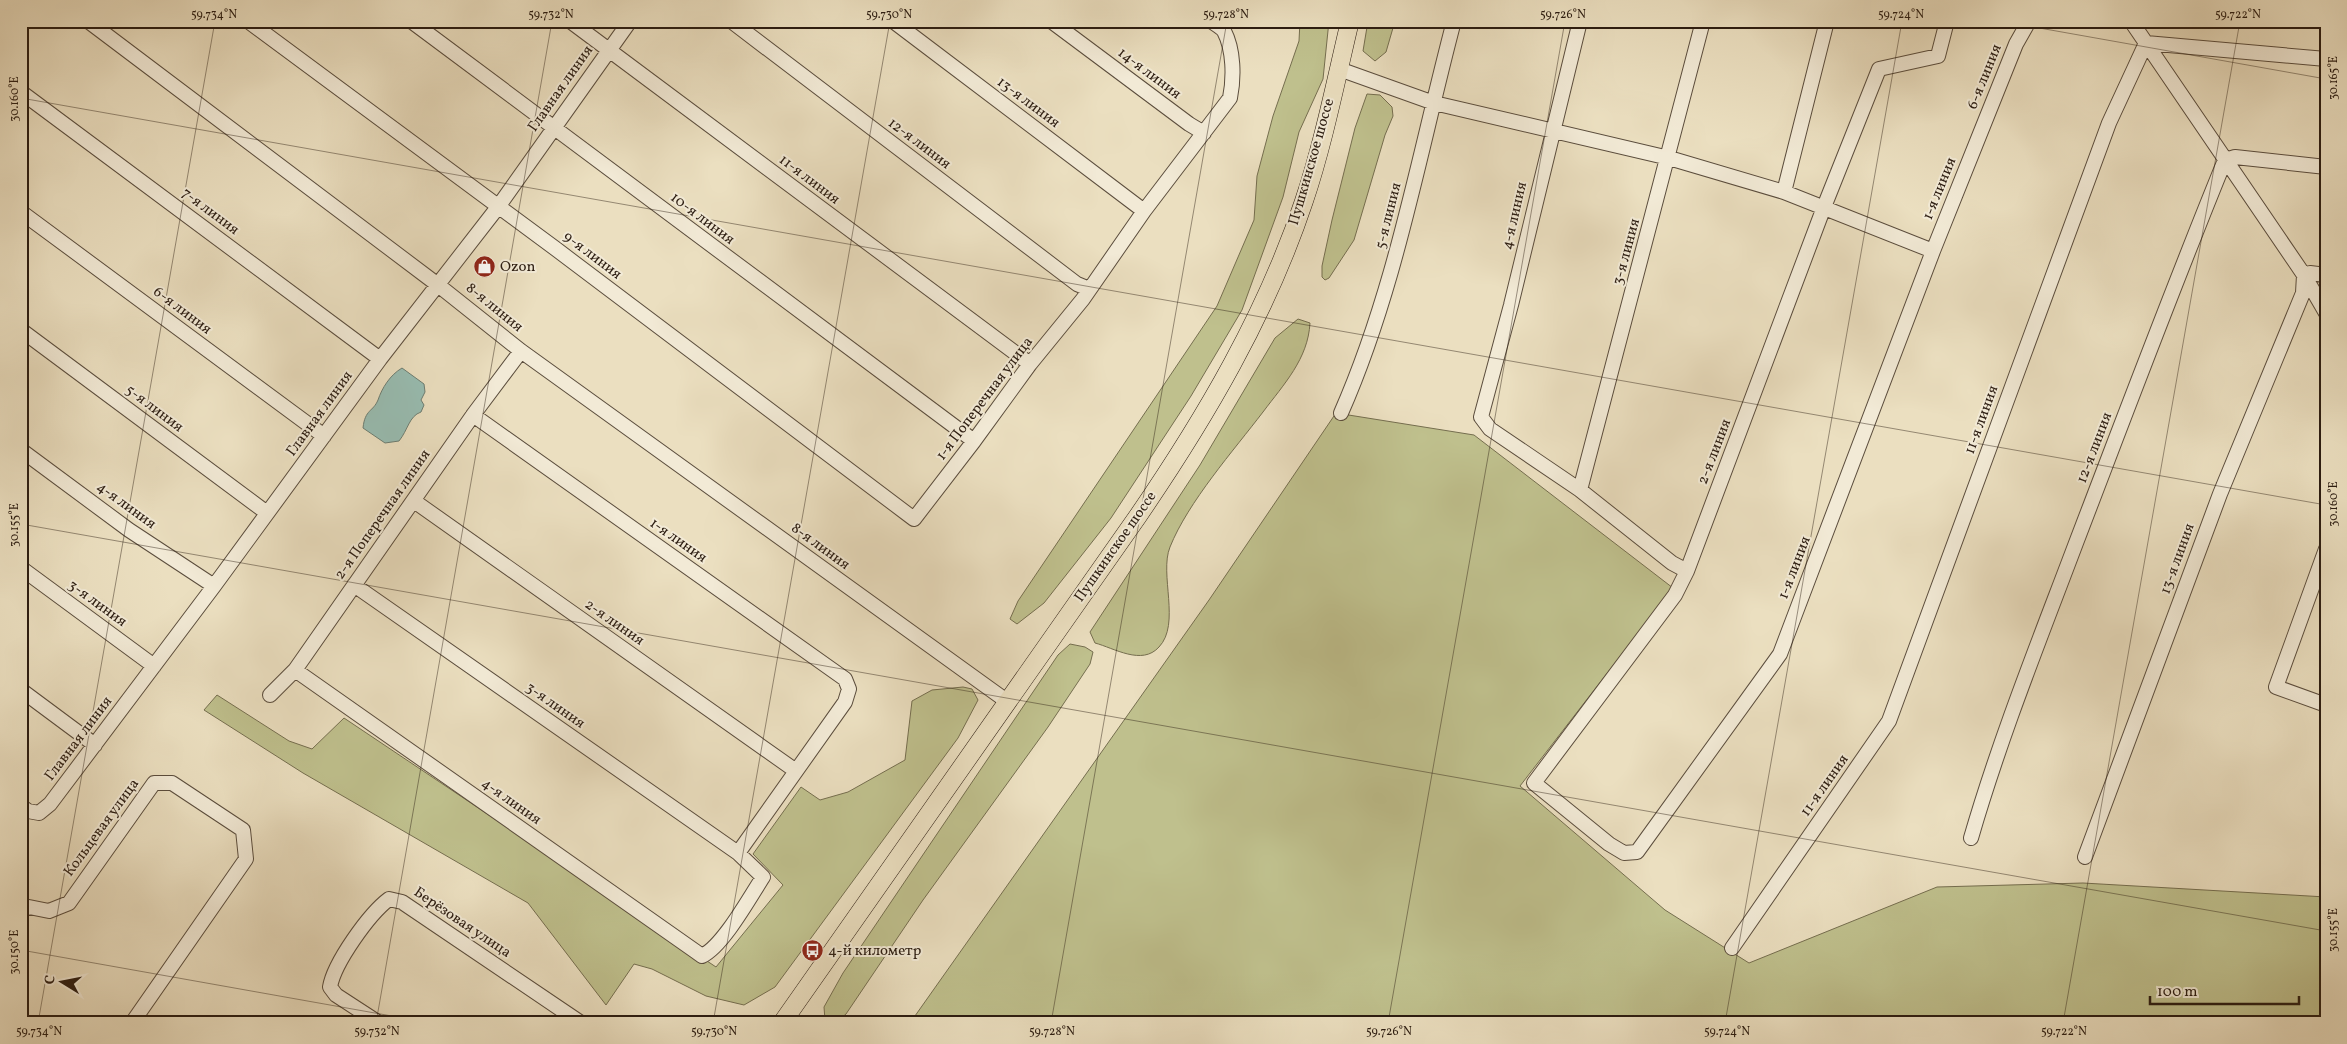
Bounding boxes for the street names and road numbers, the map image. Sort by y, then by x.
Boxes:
street label: Главная линия [523,41,599,137]
street label: 6-я линия [1962,41,2008,113]
street label: 14-я линия [1113,43,1185,105]
street label: 13-я линия [992,72,1064,134]
street label: Пушкинское шоссе [1284,96,1340,228]
street label: 12-я линия [883,113,955,175]
street label: 11-я линия [774,150,844,210]
street label: 1-я линия [1918,154,1962,223]
street label: 5-я линия [1371,180,1407,251]
street label: 4-я линия [1497,180,1533,252]
street label: 7-я линия [177,183,243,241]
street label: 10-я линия [665,188,739,250]
street label: 3-я линия [1608,216,1646,288]
street label: 9-я линия [558,227,626,285]
street label: 8-я линия [461,278,527,338]
street label: 6-я линия [148,282,216,340]
street label: 1-я Поперечная улица [932,333,1038,465]
street label: Главная линия [282,367,358,461]
street label: 5-я линия [121,380,188,438]
street label: 11-я линия [1960,383,2004,457]
street label: 12-я линия [2072,409,2118,486]
street label: 2-я линия [1693,416,1737,488]
street label: 2-я Поперечная линия [330,445,436,584]
street label: 4-я линия [92,477,160,535]
street label: Пушкинское шоссе [1070,487,1162,607]
street label: 1-я линия [645,514,711,569]
street label: 8-я линия [786,518,854,576]
street label: 13-я линия [2155,520,2201,597]
street label: 1-я линия [1773,533,1817,603]
street label: 3-я линия [63,575,131,633]
street label: 2-я линия [580,595,648,651]
street label: 3-я линия [521,678,589,734]
street label: Главная линия [40,692,118,786]
street label: 11-я линия [1796,750,1854,821]
street label: 4-я линия [477,774,545,830]
street label: Кольцевая улица [59,775,145,881]
street label: Берёзовая улица [409,882,515,964]

